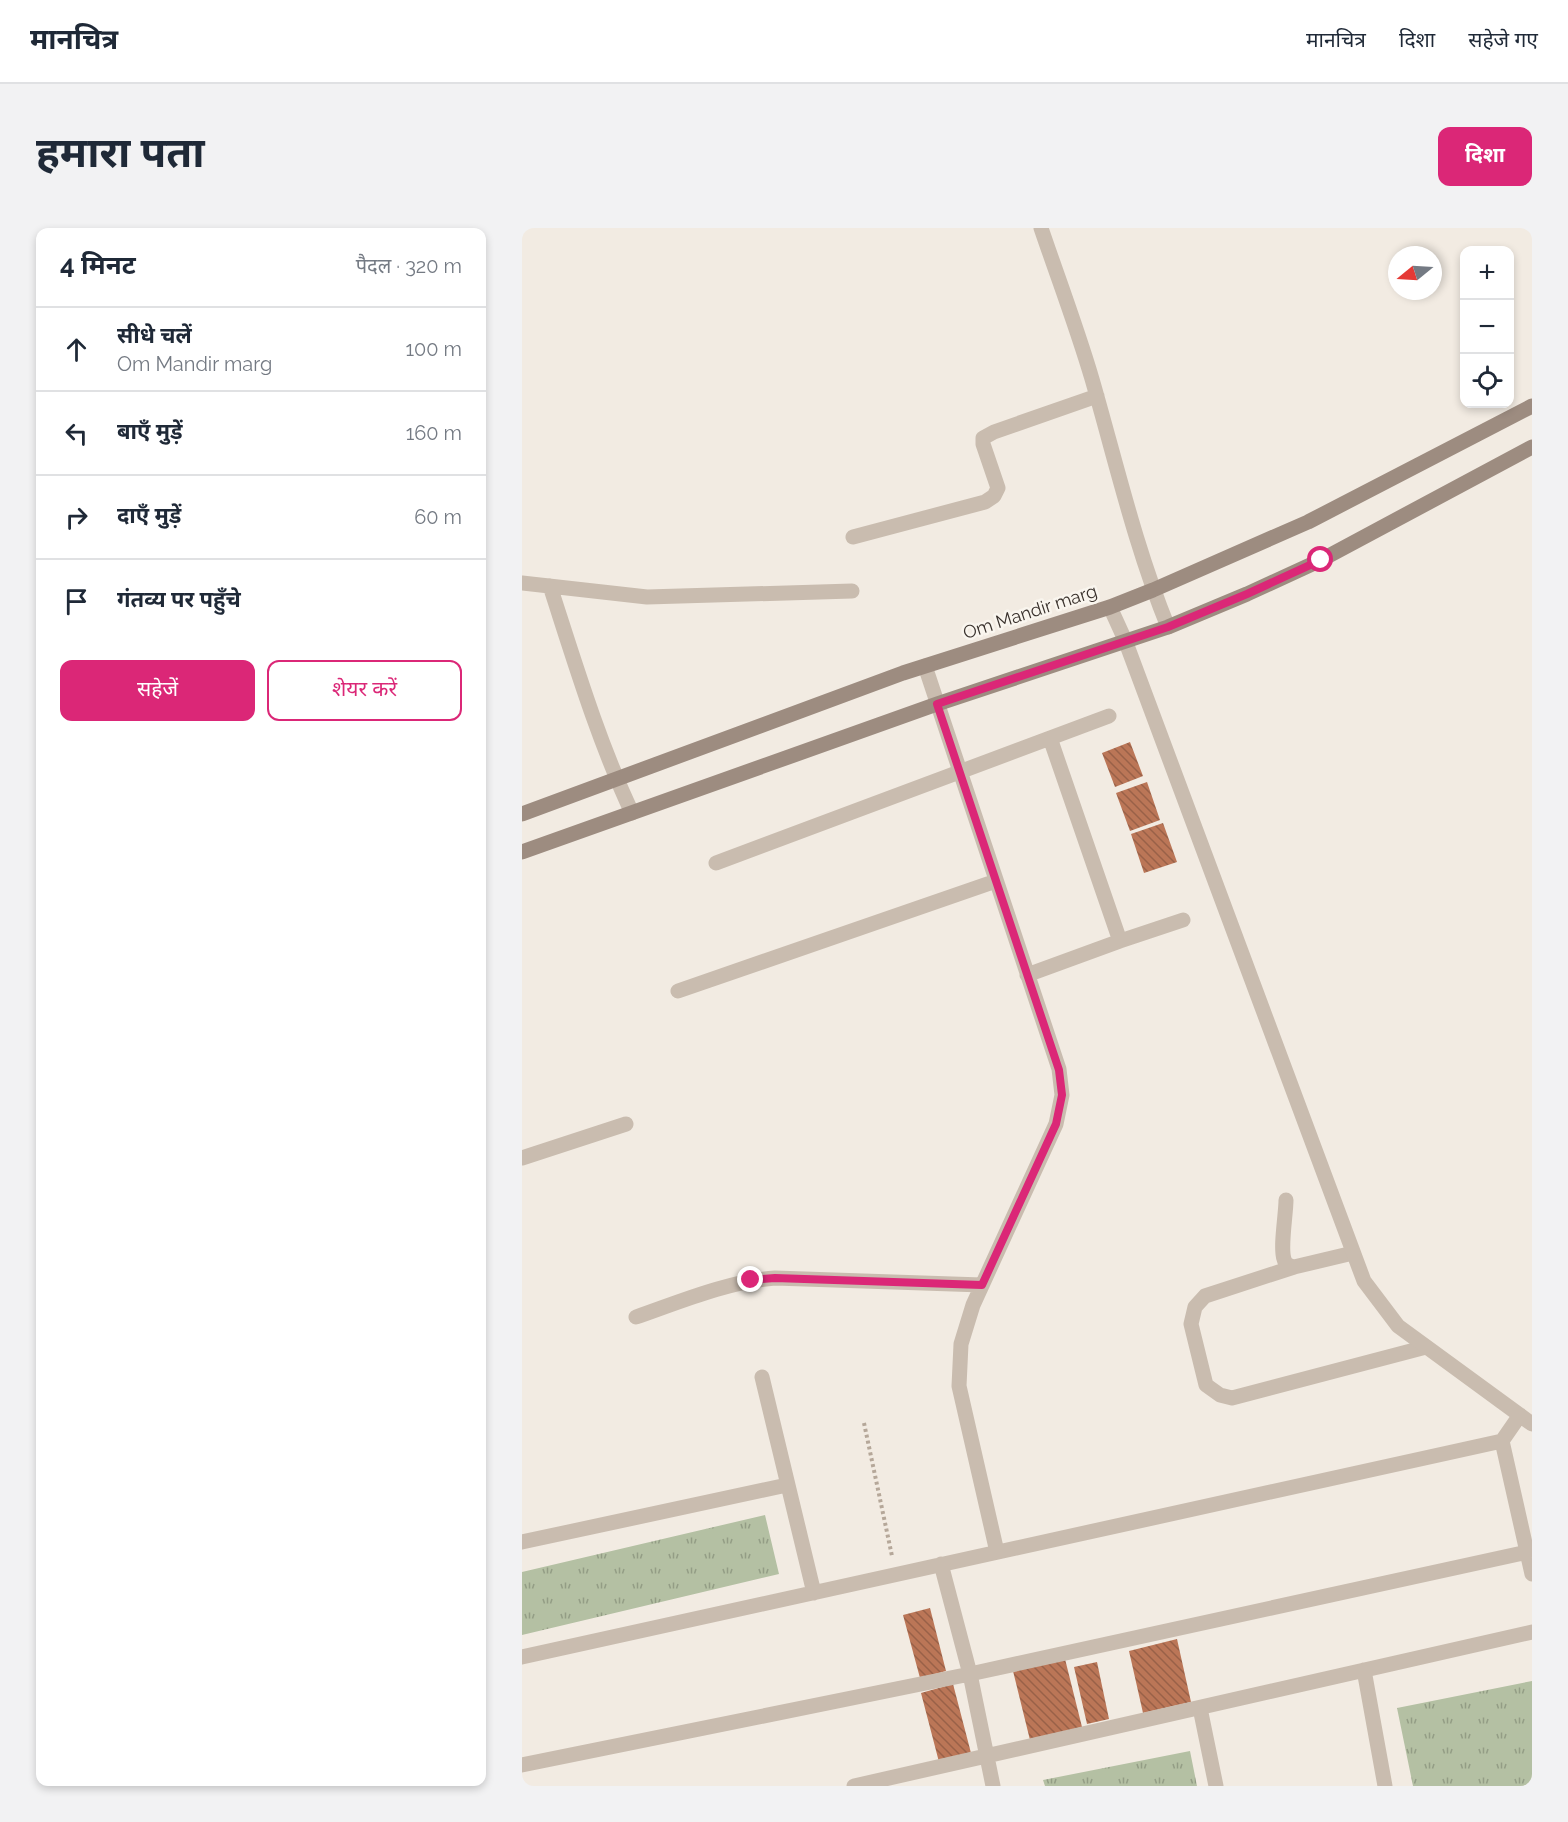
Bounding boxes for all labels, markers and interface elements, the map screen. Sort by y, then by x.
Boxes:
text: मानचित्र [30,23,118,56]
text: मानचित्र [1306,27,1366,52]
text: दिशा [1399,27,1435,52]
text: सहेजे गए [1468,27,1538,52]
button: दिशा [1438,127,1532,186]
text: हमारा पता [36,128,205,177]
north arrow [1388,246,1442,300]
map controls [1460,246,1514,408]
button: + [1460,246,1514,300]
text: 4 मिनट [60,250,136,280]
text: पैदल · 320 m [356,254,462,278]
button: − [1460,300,1514,354]
text: सीधे चलें [117,322,192,348]
icon: ahead [60,333,93,366]
text: 100 m [405,337,462,361]
text: Om Mandir marg [117,352,272,376]
button: locate [1460,354,1514,408]
icon: left [60,417,93,450]
text: बाएँ मुड़ें [117,418,183,444]
text: 160 m [406,421,462,445]
icon: right [60,501,93,534]
text: दाएँ मुड़ें [117,502,181,528]
text: 60 m [414,505,462,529]
route start [1307,546,1333,572]
street label: Om Mandir marg [960,580,1100,643]
icon: arrive [60,585,93,618]
text: गंतव्य पर पहुँचे [117,586,241,612]
button: सहेजें [60,660,255,721]
button: शेयर करें [267,660,462,721]
route end [737,1266,763,1292]

